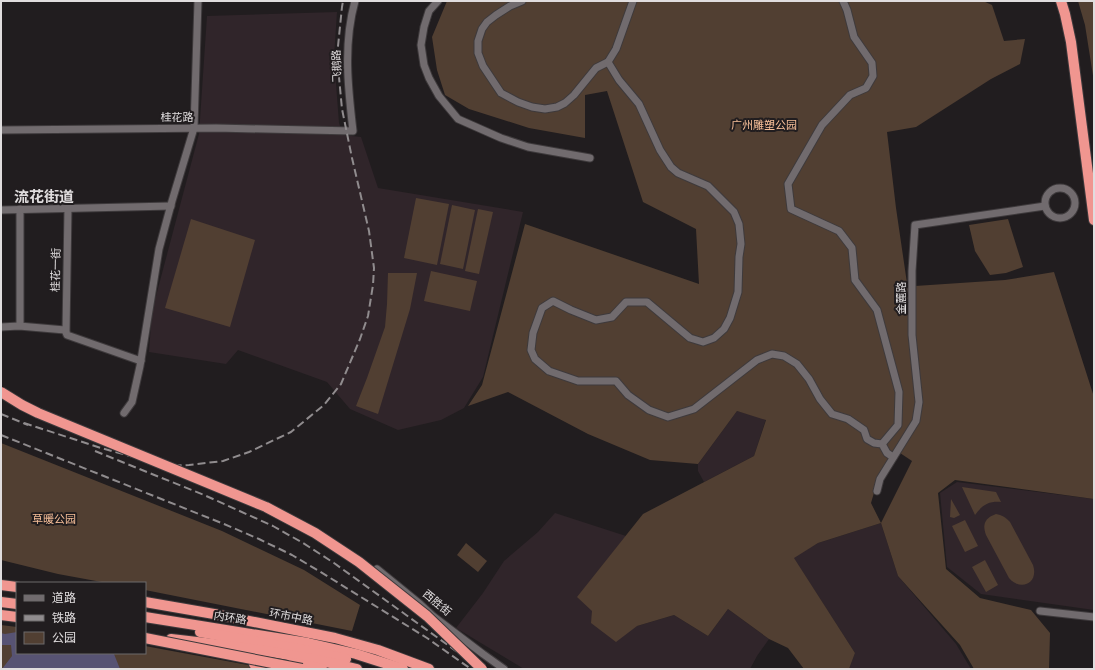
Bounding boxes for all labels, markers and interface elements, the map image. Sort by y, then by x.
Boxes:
street label: 飞鹅路 [330,49,344,83]
street label: 桂花路 [161,111,194,124]
park label: 广州雕塑公园 [731,119,797,132]
district label: 流花街道 [14,188,74,206]
street label: 桂花一街 [49,248,63,292]
street label: 金麓路 [895,282,908,315]
park label: 草暖公园 [32,513,76,526]
legend [16,582,146,654]
street label: 西胜街 [420,587,454,619]
text: 道路 [52,591,76,605]
street label: 环市中路 [268,606,314,628]
street label: 内环路 [213,609,247,627]
text: 铁路 [52,611,76,625]
text: 公园 [52,631,76,645]

